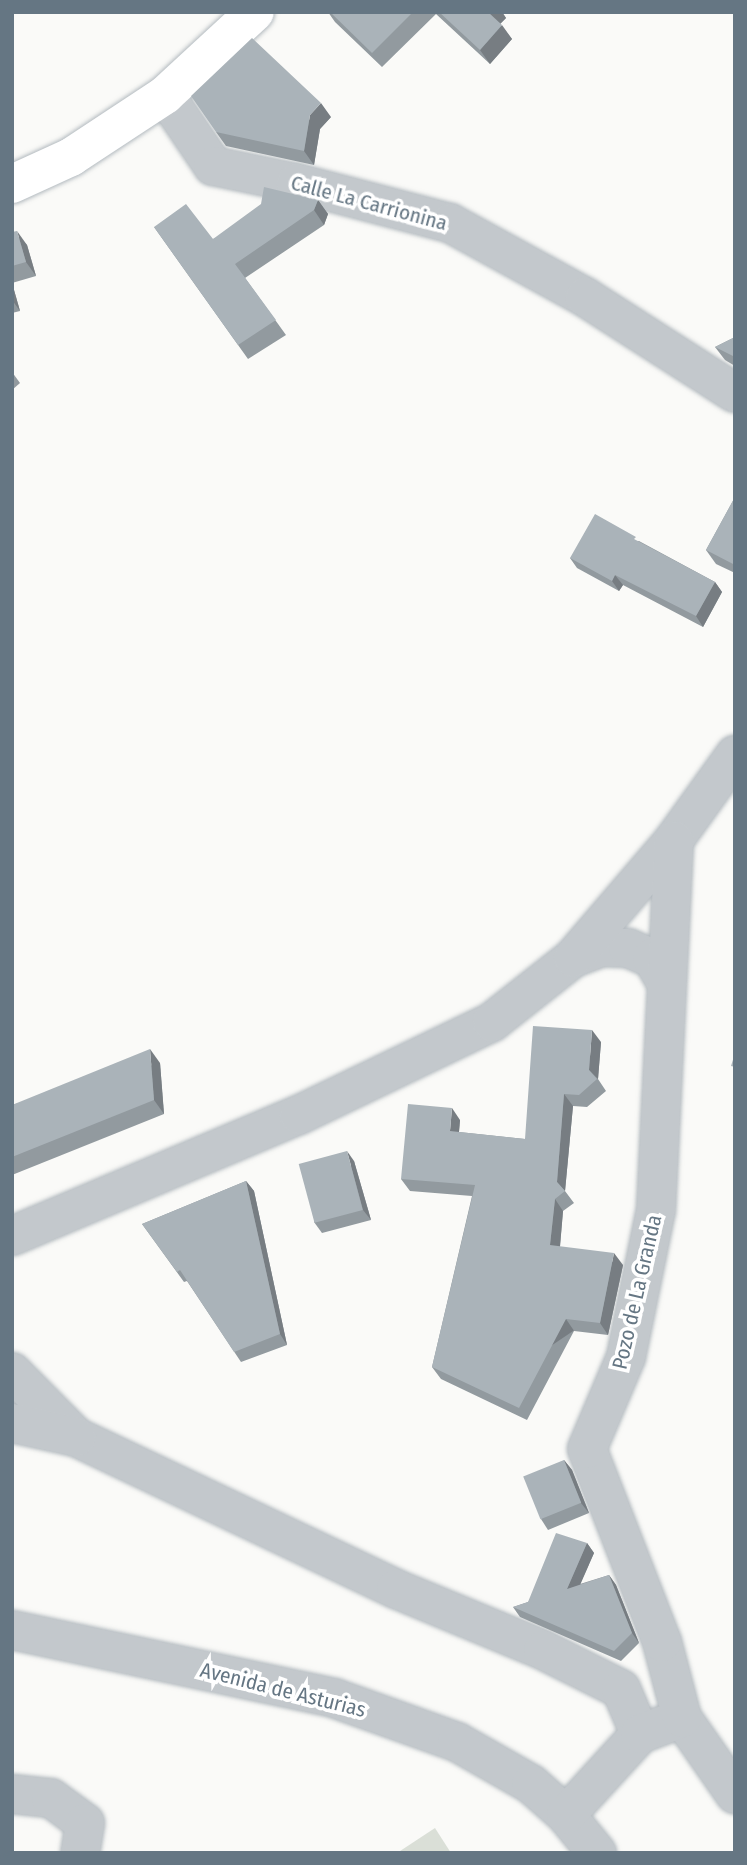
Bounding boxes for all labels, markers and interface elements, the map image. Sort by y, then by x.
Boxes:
street label: Calle La Carrionina [288,170,450,236]
street label: Pozo de La Granda [607,1212,667,1372]
street label: Avenida de Asturias [198,1657,368,1723]

